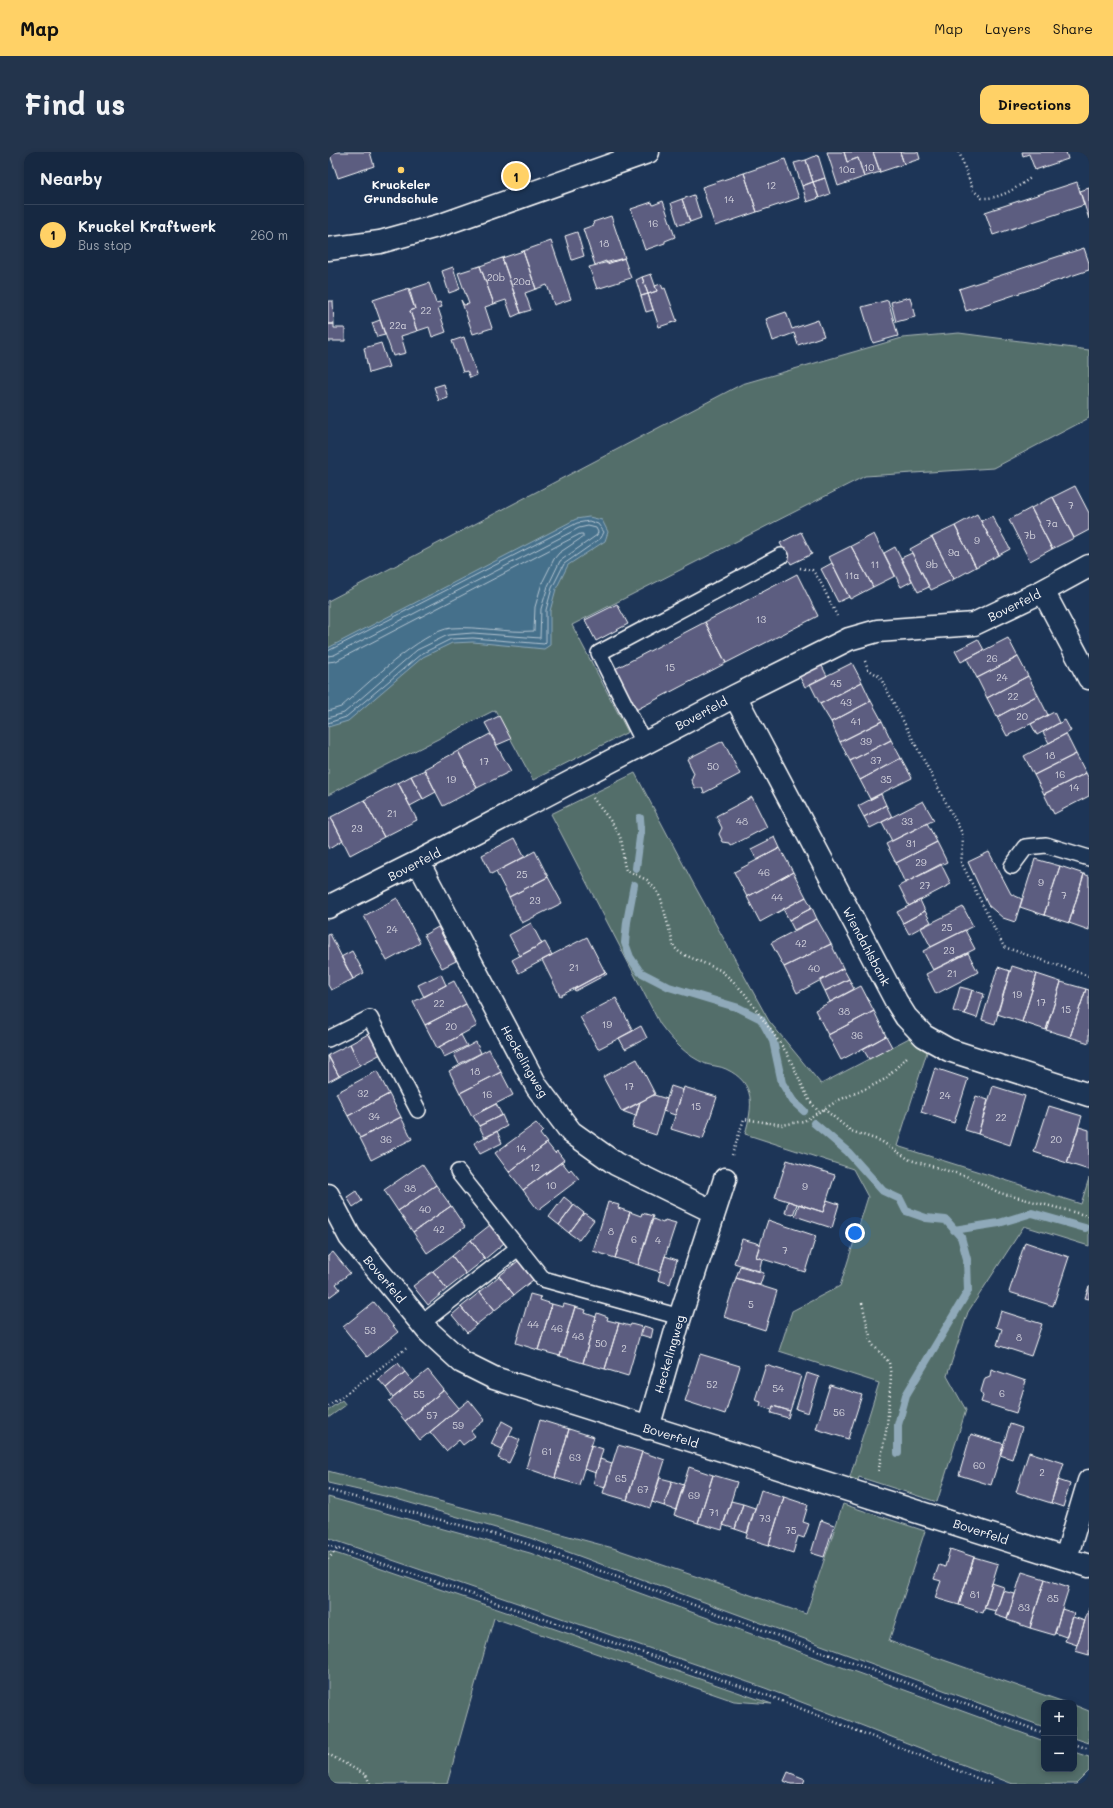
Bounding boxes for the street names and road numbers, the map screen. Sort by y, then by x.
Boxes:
street label: Boverfeld [985,585,1044,625]
street label: Boverfeld [672,692,730,733]
street label: Boverfeld [385,844,443,884]
street label: Wiendahlsbank [839,904,895,988]
street label: Heckelingweg [498,1022,552,1100]
street label: Boverfeld [361,1252,410,1306]
street label: Heckelingweg [650,1313,688,1395]
street label: Boverfeld [641,1419,701,1451]
street label: Boverfeld [951,1515,1011,1548]

